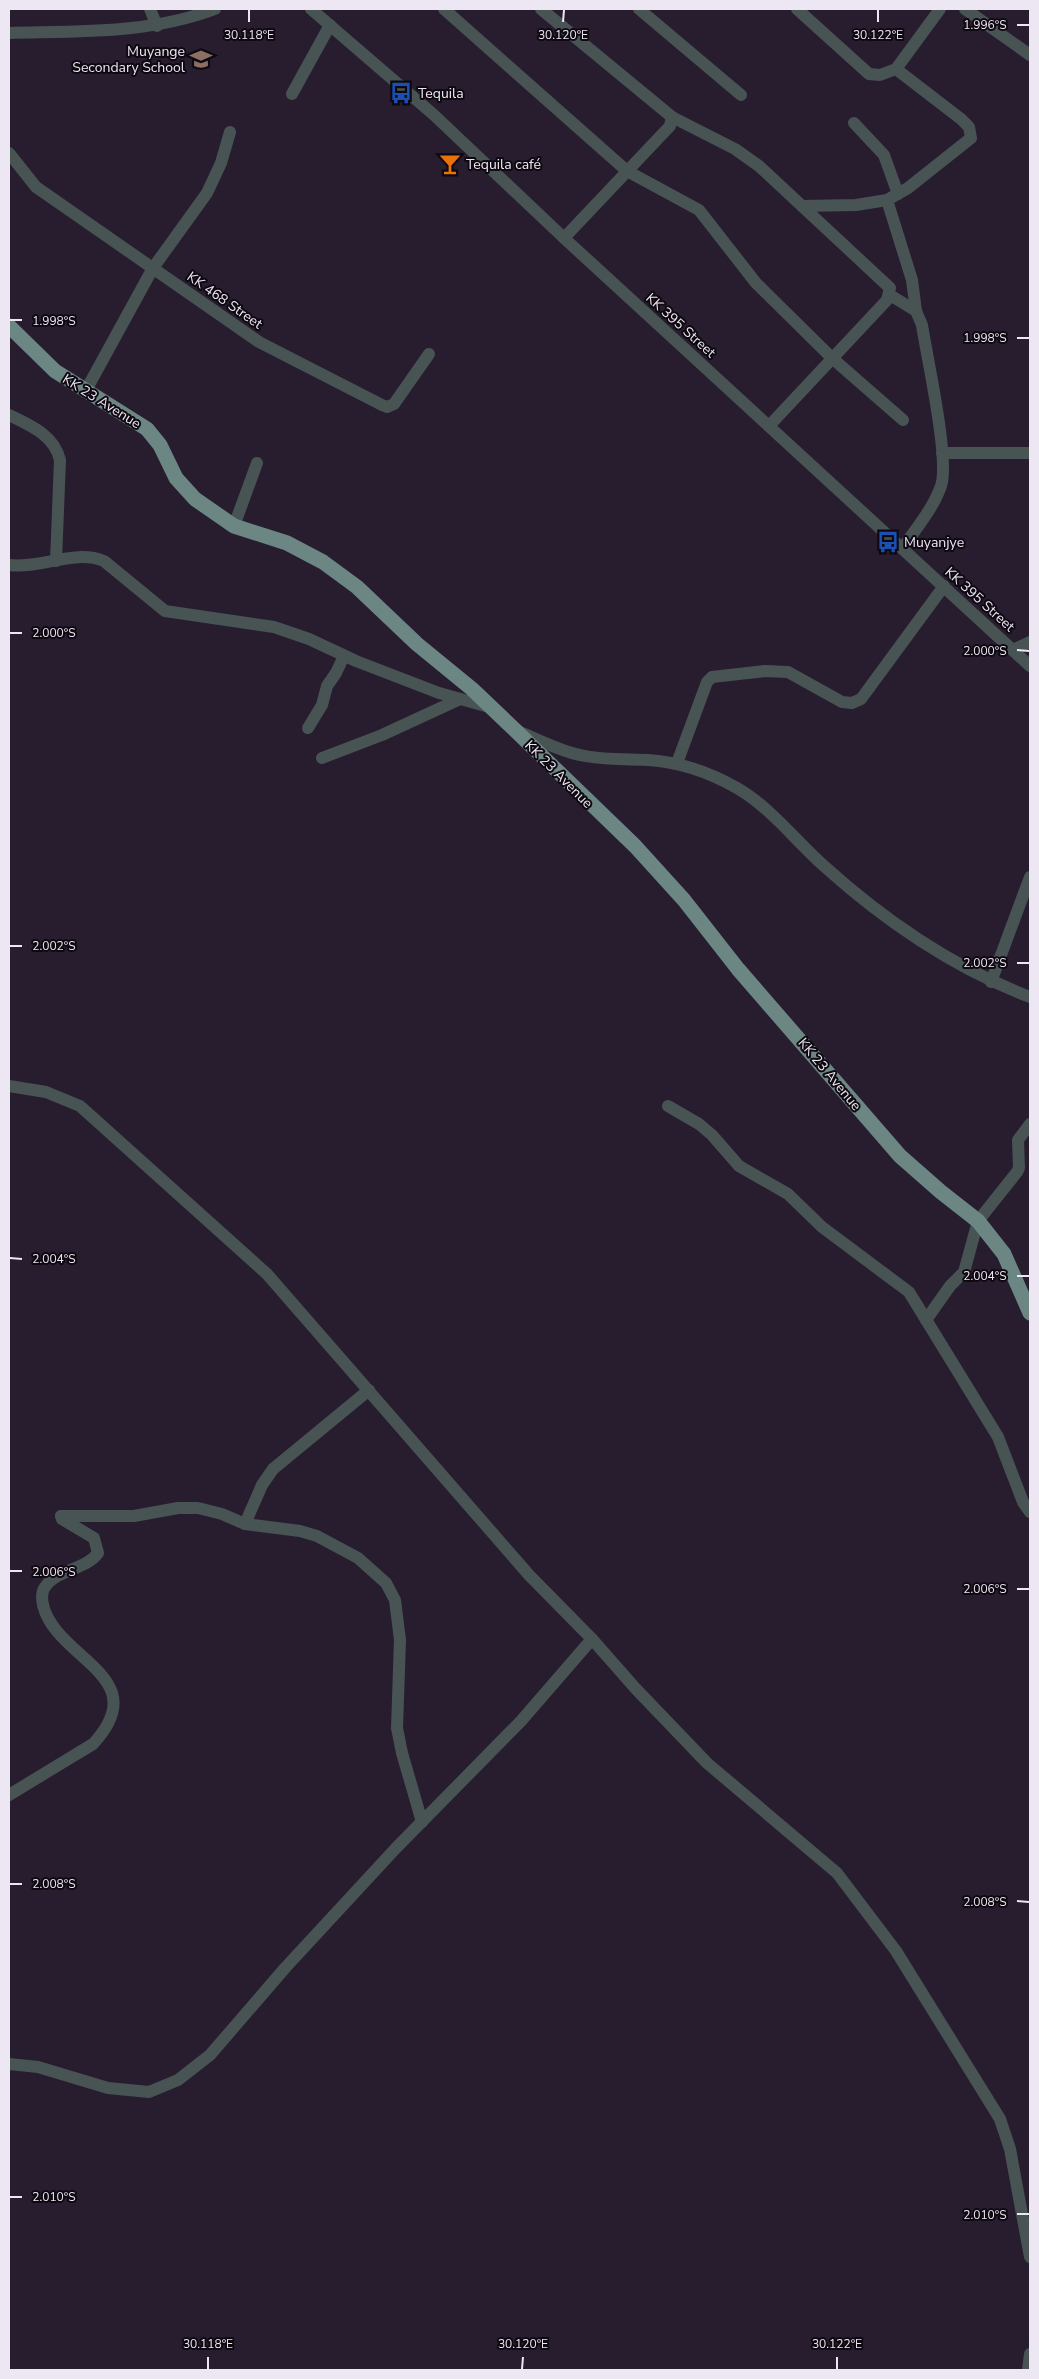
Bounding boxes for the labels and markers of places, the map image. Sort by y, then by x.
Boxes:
place label: Muyange Secondary School [72,42,186,77]
school or university icon: Muyange Secondary School [188,46,214,72]
bus stop icon: Tequila [388,80,414,106]
place label: Tequila [418,84,464,103]
bar icon: Tequila café [437,151,463,177]
place label: Tequila café [466,155,541,174]
bus stop icon: Muyanjye [875,529,901,555]
place label: Muyanjye [904,533,964,552]

